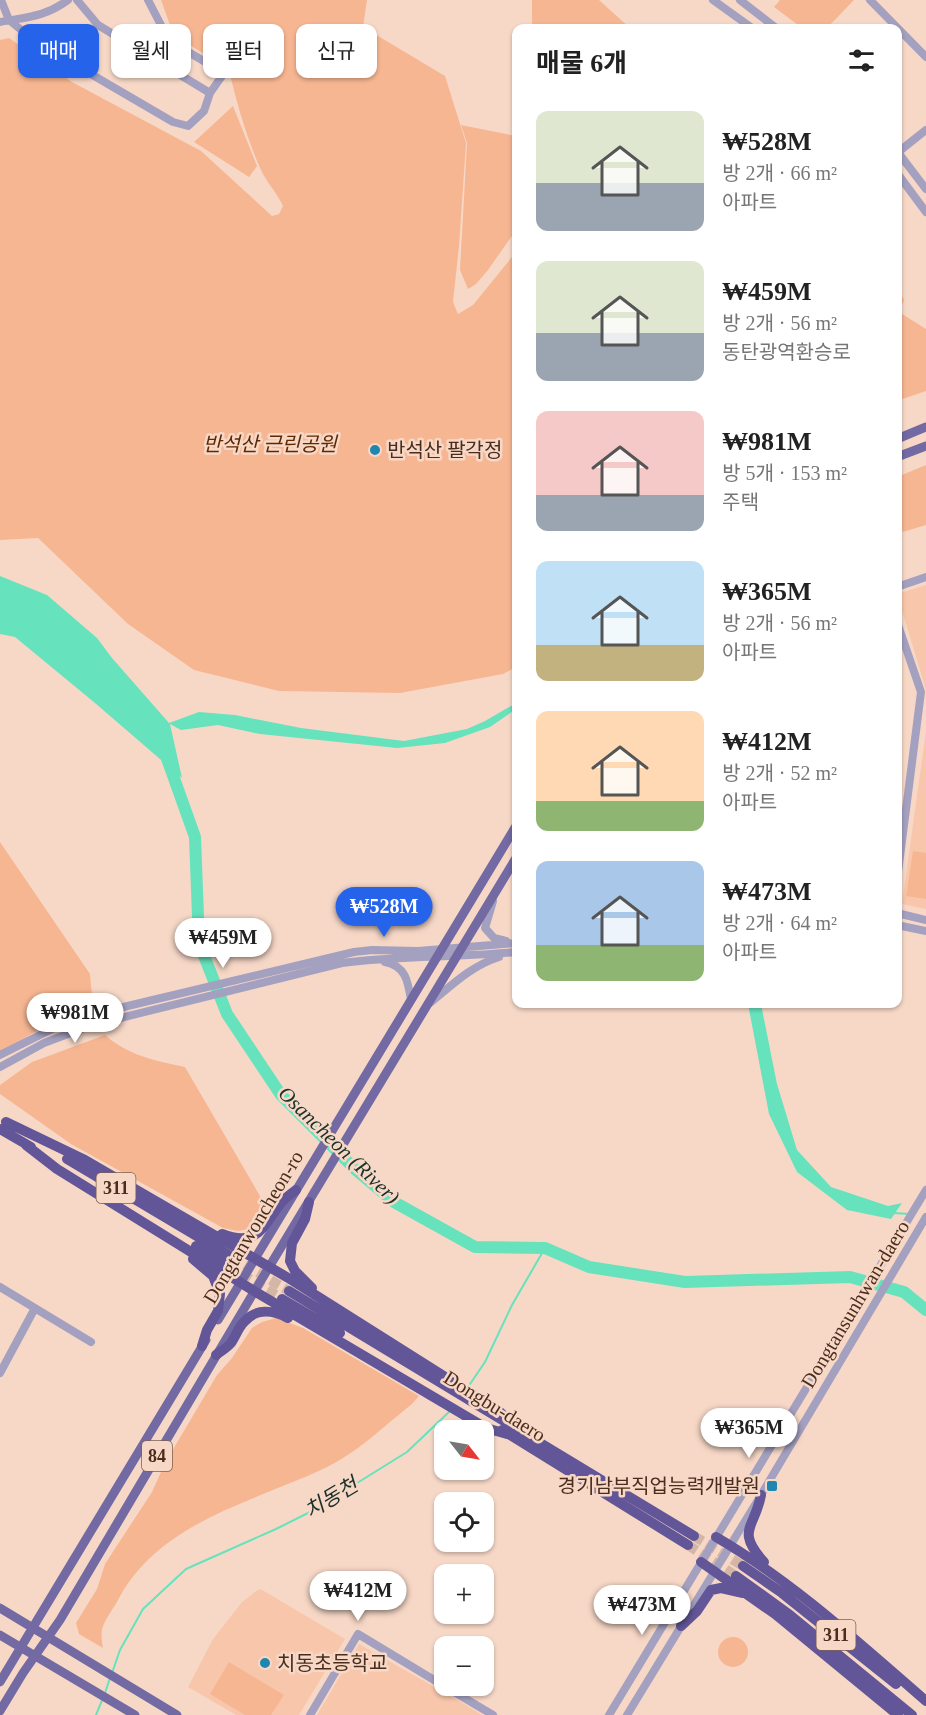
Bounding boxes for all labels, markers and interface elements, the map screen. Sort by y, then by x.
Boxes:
chip: 매매 [18,24,99,78]
chip: 월세 [111,24,191,78]
chip: 필터 [203,24,284,78]
chip: 신규 [296,24,377,78]
icon: filters [845,44,878,77]
text: 매물 6개 [536,49,627,78]
text: ₩528M [722,127,812,156]
icon: home [584,135,656,207]
text: 방 2개 · 66 m² [722,162,837,184]
text: 아파트 [722,191,777,213]
text: ₩459M [722,277,812,306]
icon: home [584,285,656,357]
text: 방 2개 · 56 m² [722,312,837,334]
text: 동탄광역환승로 [722,341,851,363]
text: ₩981M [722,427,812,456]
park label: 반석산 근린공원 [203,433,338,455]
icon: home [584,435,656,507]
place label: 반석산 팔각정 [387,439,502,461]
marker: 반석산 팔각정 [368,443,382,457]
text: 방 5개 · 153 m² [722,462,847,484]
text: 주택 [722,491,759,513]
text: ₩365M [722,577,812,606]
icon: home [584,585,656,657]
text: 방 2개 · 56 m² [722,612,837,634]
text: 아파트 [722,641,777,663]
text: ₩412M [722,727,812,756]
icon: home [584,735,656,807]
text: 방 2개 · 52 m² [722,762,837,784]
text: 아파트 [722,791,777,813]
text: ₩473M [722,877,812,906]
icon: home [584,885,656,957]
pin: ₩528M [342,887,426,938]
text: ₩528M [350,895,418,917]
text: 방 2개 · 64 m² [722,912,837,934]
pin: ₩459M [181,918,265,969]
text: ₩459M [189,926,257,948]
text: 아파트 [722,941,777,963]
pin: ₩981M [33,993,117,1044]
text: ₩981M [41,1001,109,1023]
water label: Osancheon (River) [273,1081,405,1209]
street label: Dongtanwoncheon-ro [199,1147,308,1308]
road number: 311 [96,1173,136,1203]
street label: Dongtansunhwan-daero [796,1216,914,1392]
street label: Dongbu-daero [440,1366,550,1447]
pin: ₩365M [707,1408,791,1459]
text: ₩365M [715,1416,783,1438]
north arrow [434,1420,494,1480]
map controls [434,1420,494,1696]
road number: 84 [142,1441,172,1471]
water label: 치동천 [300,1471,364,1523]
place label: 경기남부직업능력개발원 [558,1475,760,1497]
marker: 경기남부직업능력개발원 [765,1479,779,1493]
button: locate [434,1492,494,1552]
button: + [434,1564,494,1624]
pin: ₩412M [316,1571,400,1622]
text: ₩412M [324,1579,392,1601]
pin: ₩473M [600,1585,684,1636]
text: ₩473M [608,1593,676,1615]
road number: 311 [816,1620,856,1650]
button: − [434,1636,494,1696]
place label: 치동초등학교 [277,1652,387,1674]
marker: 치동초등학교 [258,1656,272,1670]

